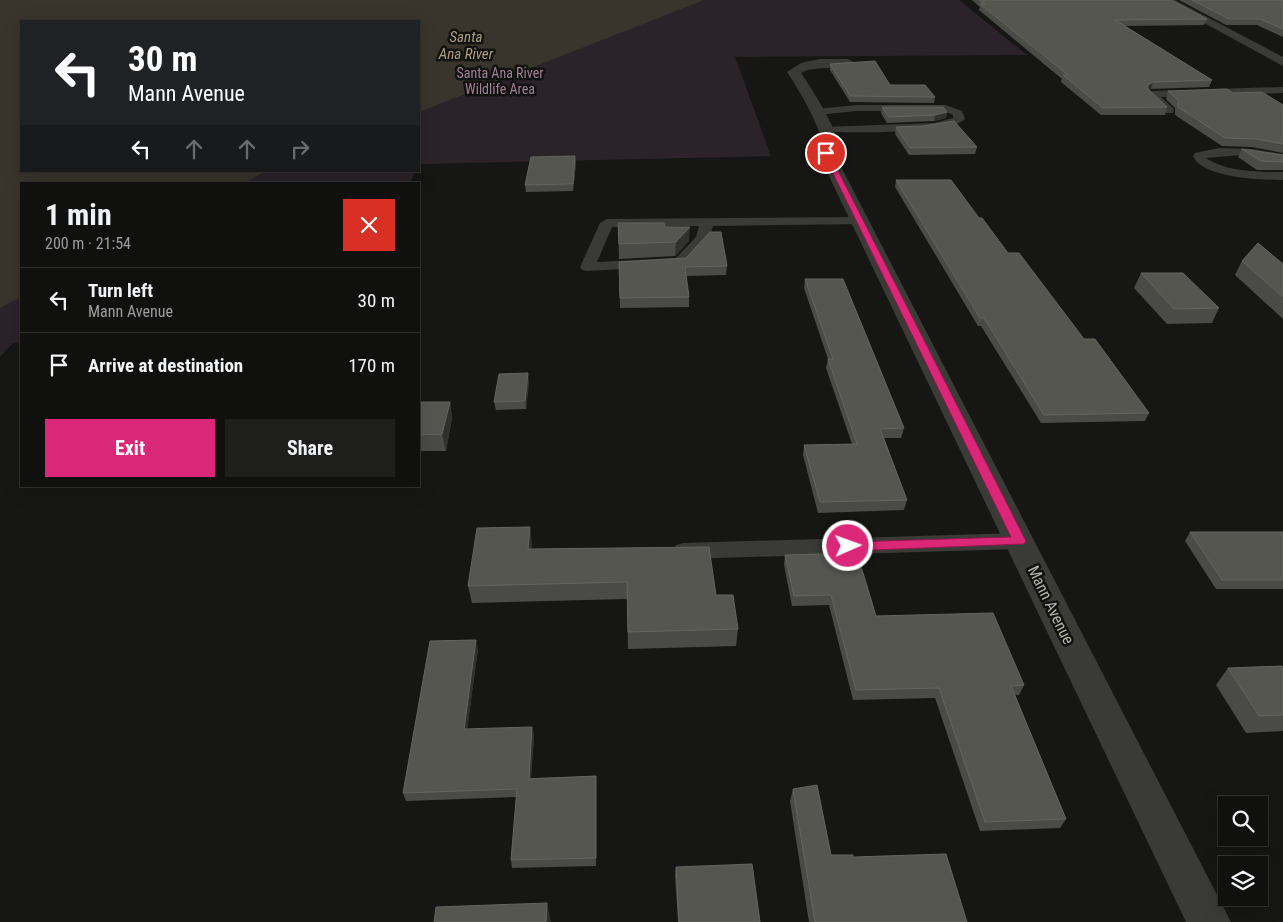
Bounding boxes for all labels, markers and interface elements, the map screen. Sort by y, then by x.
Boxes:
water label: Santa Ana River [438,28,494,63]
text: 30 m [128,39,197,80]
icon: left [45,40,110,105]
park label: Santa Ana River Wildlife Area [457,65,543,97]
text: Mann Avenue [128,81,245,106]
pin [805,132,847,174]
icon: left [127,135,155,163]
icon: ahead [180,135,208,163]
icon: ahead [233,135,261,163]
icon: right [286,135,314,163]
icon: arrive [812,139,840,167]
text: 1 min [45,197,112,232]
button: close [343,199,395,251]
text: 200 m · 21:54 [45,234,131,253]
text: Turn left [88,279,153,302]
icon: left [45,286,73,314]
text: 30 m [358,289,395,312]
text: Mann Avenue [88,302,173,321]
icon: arrive [45,351,73,379]
text: Arrive at destination [88,354,243,377]
text: 170 m [348,354,395,377]
button: Exit [45,419,215,477]
button: Share [225,419,395,477]
position arrow [821,519,873,571]
street label: Mann Avenue [1024,563,1078,647]
map controls [1218,796,1268,906]
button: search [1218,796,1268,846]
button: layers [1218,856,1268,906]

